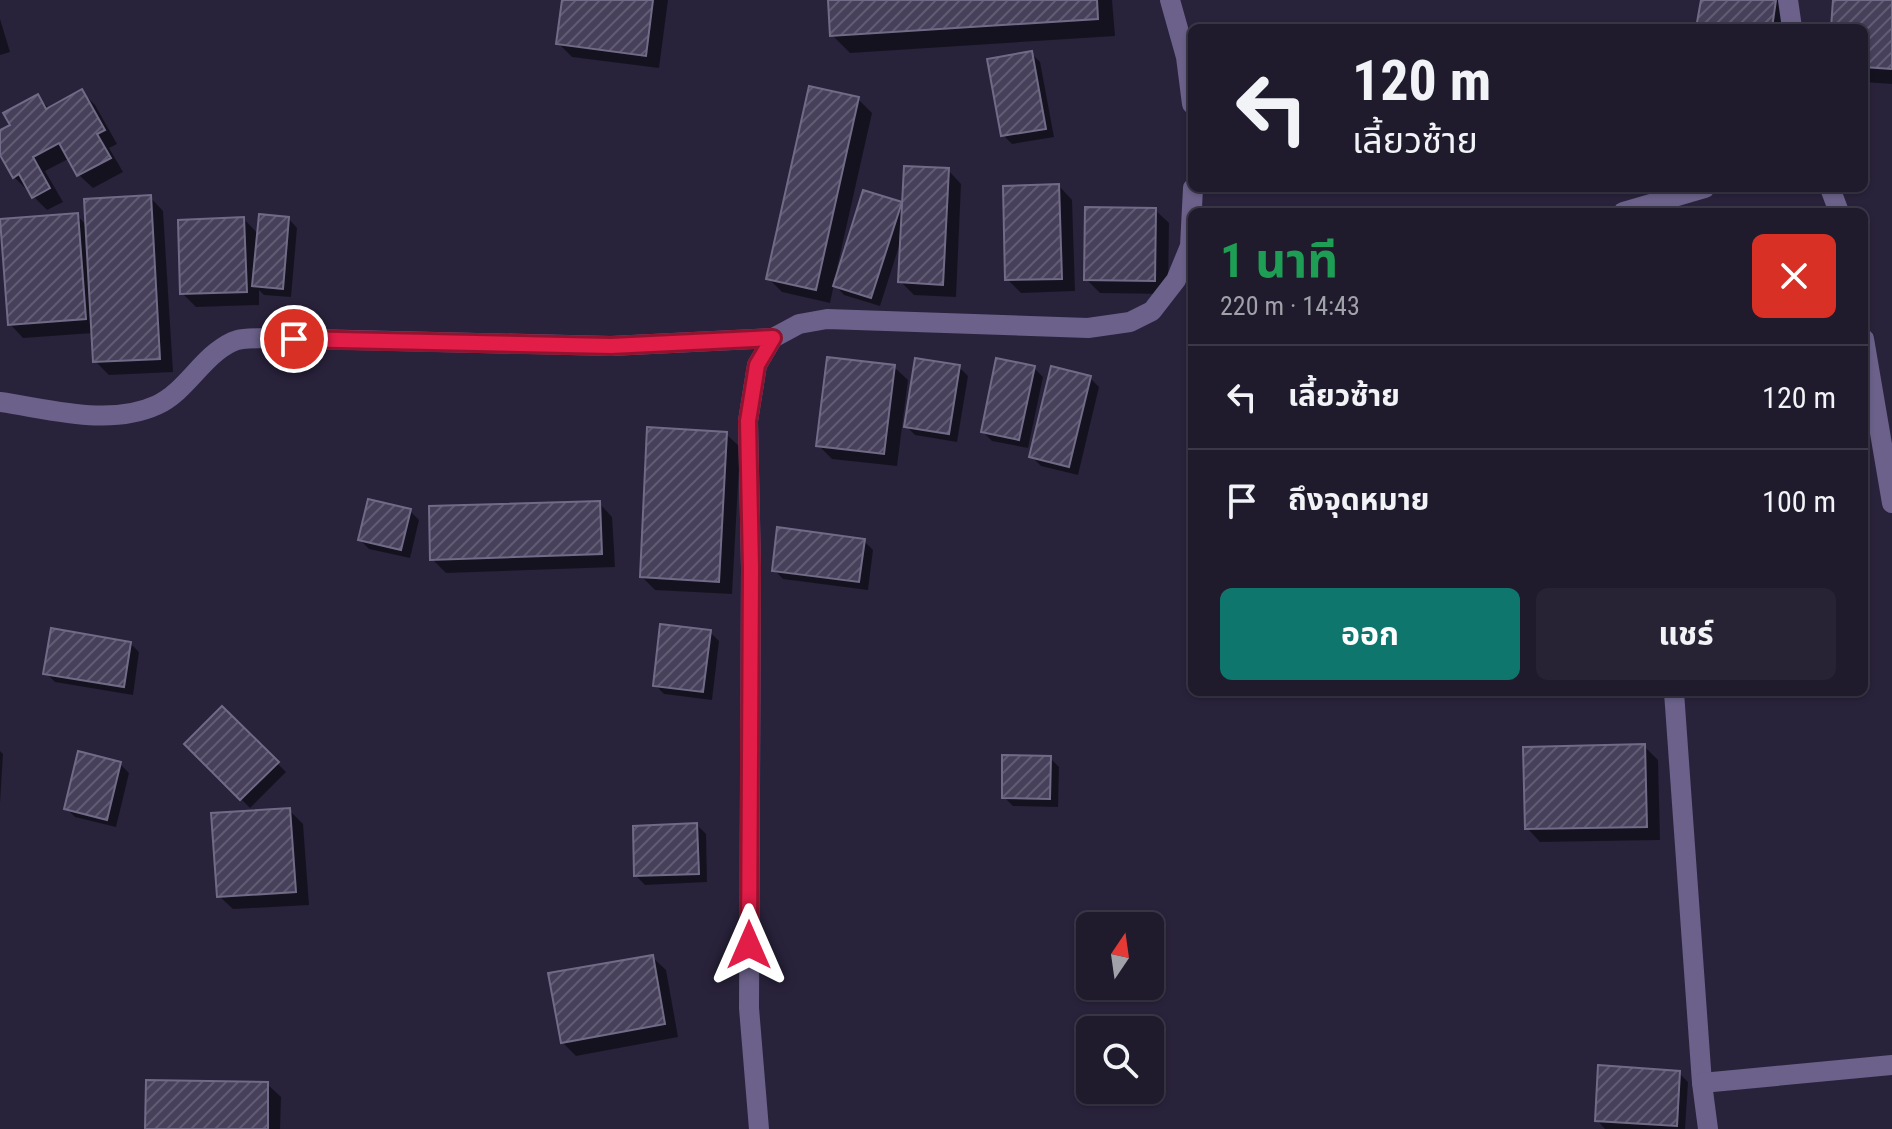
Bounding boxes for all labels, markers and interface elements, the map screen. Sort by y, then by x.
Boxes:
text: 120 m [1352,48,1491,114]
icon: left [1220,56,1324,160]
text: เลี้ยวซ้าย [1352,120,1478,162]
text: 1 นาที [1220,232,1338,289]
button: close [1752,234,1836,318]
text: 220 m · 14:43 [1220,291,1360,321]
pin [260,305,328,373]
icon: arrive [272,317,316,361]
icon: left [1220,375,1264,419]
text: เลี้ยวซ้าย [1288,378,1400,413]
text: 120 m [1762,380,1836,415]
icon: arrive [1220,479,1264,523]
text: ถึงจุดหมาย [1288,482,1429,517]
text: 100 m [1762,484,1836,519]
button: ออก [1220,588,1520,680]
button: แชร์ [1536,588,1836,680]
position arrow [707,903,791,987]
north arrow [1076,912,1164,1000]
map controls [1076,912,1164,1104]
button: search [1076,1016,1164,1104]

